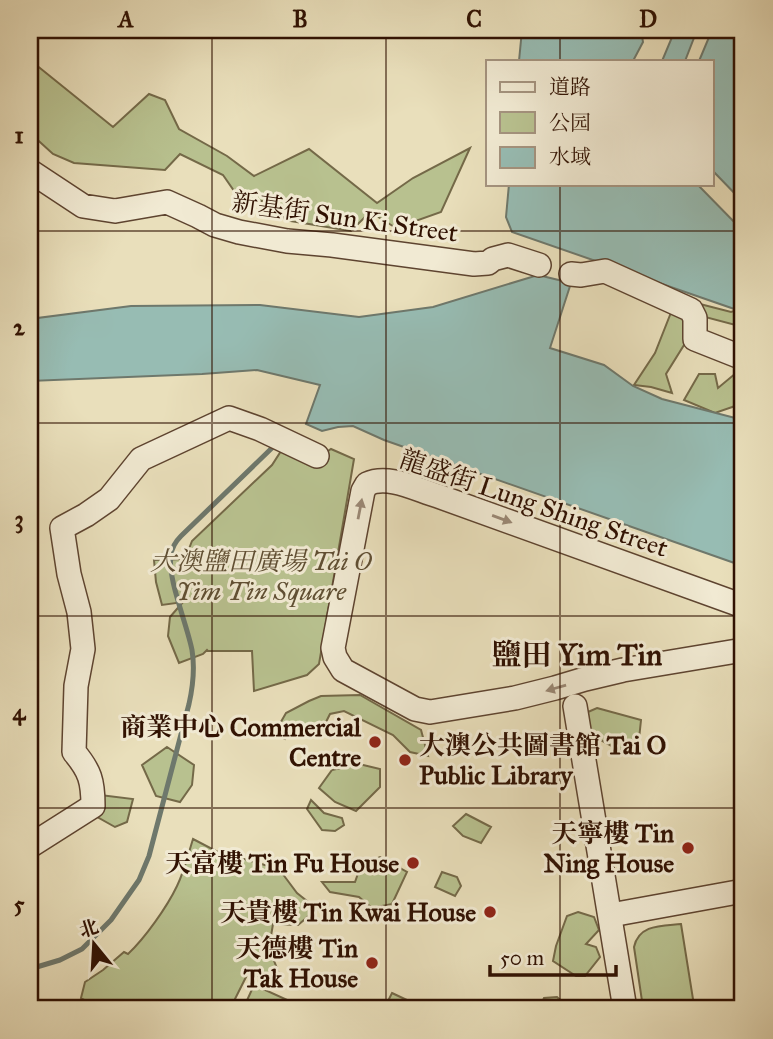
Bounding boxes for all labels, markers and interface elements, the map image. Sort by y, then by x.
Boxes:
text: A [116,5,134,33]
text: B [292,5,308,33]
text: C [466,5,482,33]
text: D [639,5,657,33]
legend [486,60,714,186]
text: 道路 [549,74,591,100]
text: 公园 [549,110,591,136]
text: 1 [14,121,24,149]
text: 水域 [549,144,591,170]
street label: 新基街 Sun Ki Street [230,185,460,249]
text: 2 [13,313,25,341]
street label: 龍盛街 Lung Shing Street [396,442,672,564]
one-way arrow [354,498,365,520]
text: 3 [14,505,24,534]
one-way arrow [491,514,512,525]
park label: 大澳鹽田廣場 Tai O Yim Tin Square [150,545,372,607]
district label: 鹽田 Yim Tin [492,637,663,673]
one-way arrow [546,683,567,693]
text: 4 [13,698,27,726]
place label: 商業中心 Commercial Centre [120,711,362,773]
place label: 大澳公共圖書館 Tai O Public Library [419,729,667,791]
marker: 商業中心 Commercial Centre [367,734,383,750]
marker: 大澳公共圖書館 Tai O Public Library [397,752,413,768]
place label: 天寧樓 Tin Ning House [543,817,674,880]
marker: 天寧樓 Tin Ning House [680,840,696,856]
place label: 天富樓 Tin Fu House [165,847,399,879]
marker: 天富樓 Tin Fu House [405,855,421,871]
text: 5 [14,890,25,918]
place label: 天貴樓 Tin Kwai House [220,896,476,928]
marker: 天貴樓 Tin Kwai House [482,904,498,920]
north arrow [60,909,130,979]
text: 北 [76,914,101,942]
place label: 天德樓 Tin Tak House [235,932,358,994]
scale bar [490,934,616,978]
text: 50 m [500,945,545,971]
marker: 天德樓 Tin Tak House [364,955,380,971]

